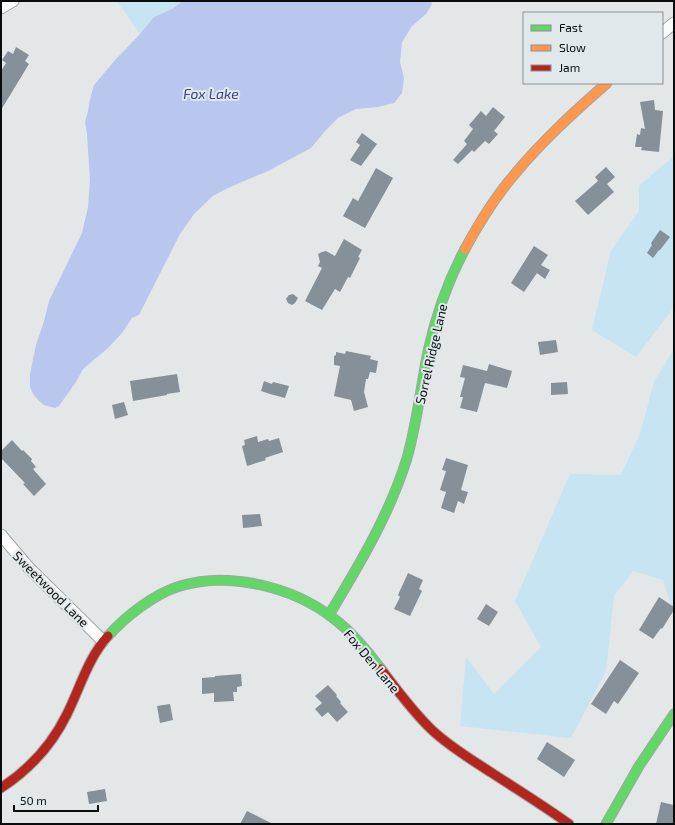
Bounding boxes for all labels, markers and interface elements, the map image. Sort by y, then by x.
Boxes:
legend [523,12,663,84]
text: Fast [559,20,583,34]
text: Slow [559,40,586,54]
text: Jam [559,60,580,74]
water label: Fox Lake [183,85,239,102]
street label: Sorrel Ridge Lane [412,302,450,406]
street label: Sweetwood Lane [10,548,92,630]
street label: Fox Den Lane [341,626,403,696]
scale bar [14,787,98,813]
text: 50 m [20,793,47,807]

